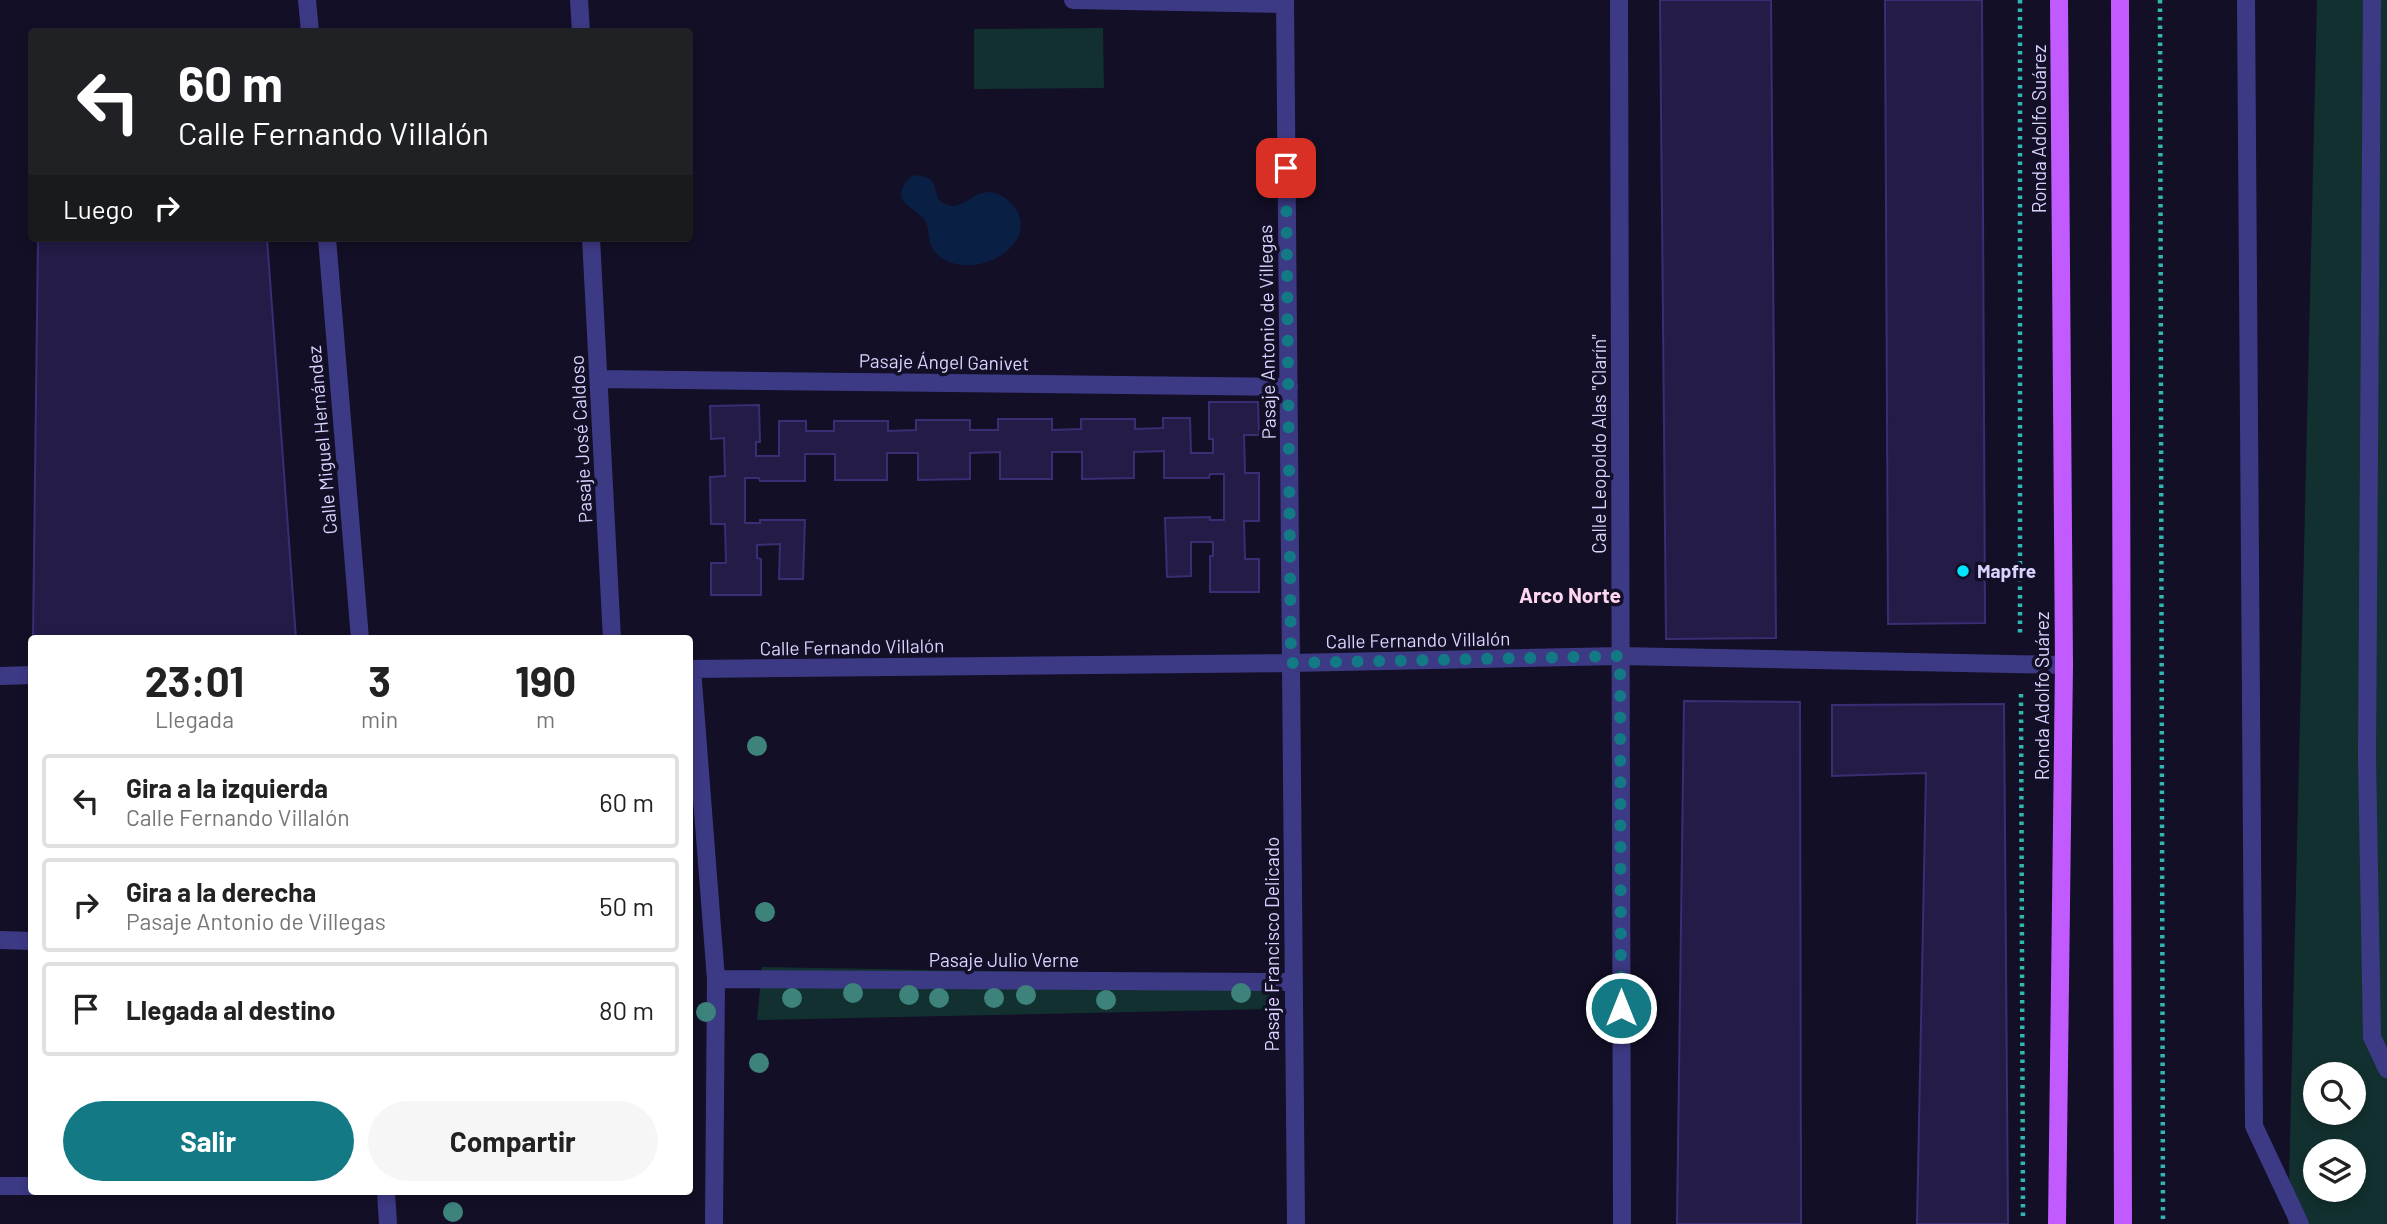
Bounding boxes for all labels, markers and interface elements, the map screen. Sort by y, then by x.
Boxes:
street label: Ronda Adolfo Suárez [2027,45,2050,213]
text: 60 m [178,53,283,112]
icon: left [63,56,154,147]
text: Calle Fernando Villalón [178,113,489,151]
pin [1256,138,1316,198]
icon: arrive [1267,149,1305,187]
icon: right [148,189,186,227]
text: Luego [63,193,134,224]
street label: Pasaje Antonio de Villegas [1253,225,1280,439]
street label: Calle Leopoldo Alas "Clarín" [1587,334,1610,554]
street label: Calle Miguel Hernández [302,345,341,535]
street label: Pasaje Ángel Ganivet [859,349,1029,374]
street label: Pasaje José Caldoso [565,354,596,524]
place label: Mapfre [1977,559,2036,582]
marker: Mapfre [1955,563,1971,579]
district label: Arco Norte [1519,582,1621,607]
street label: Ronda Adolfo Suárez [2030,612,2053,780]
street label: Calle Fernando Villalón [1325,626,1511,653]
street label: Calle Fernando Villalón [759,633,945,660]
text: 23:01 [145,655,244,705]
text: 3 [368,655,391,705]
text: 190 [515,655,576,705]
text: Llegada [155,705,234,733]
text: min [361,705,398,733]
text: m [536,705,555,733]
text: Gira a la izquierda [126,772,328,803]
icon: left [67,782,105,820]
text: 60 m [599,786,654,817]
text: Calle Fernando Villalón [126,803,350,831]
street label: Pasaje Francisco Delicado [1260,837,1283,1051]
text: Gira a la derecha [126,876,316,907]
icon: right [67,886,105,924]
text: 50 m [599,890,654,921]
text: Pasaje Antonio de Villegas [126,907,386,935]
street label: Pasaje Julio Verne [929,948,1079,971]
position arrow [1584,971,1658,1045]
icon: arrive [67,990,105,1028]
text: Llegada al destino [126,994,335,1025]
text: 80 m [599,994,654,1025]
map controls [2303,1062,2366,1202]
button: search [2303,1062,2366,1125]
button: Salir [63,1101,354,1181]
button: Compartir [368,1101,658,1181]
button: layers [2303,1139,2366,1202]

